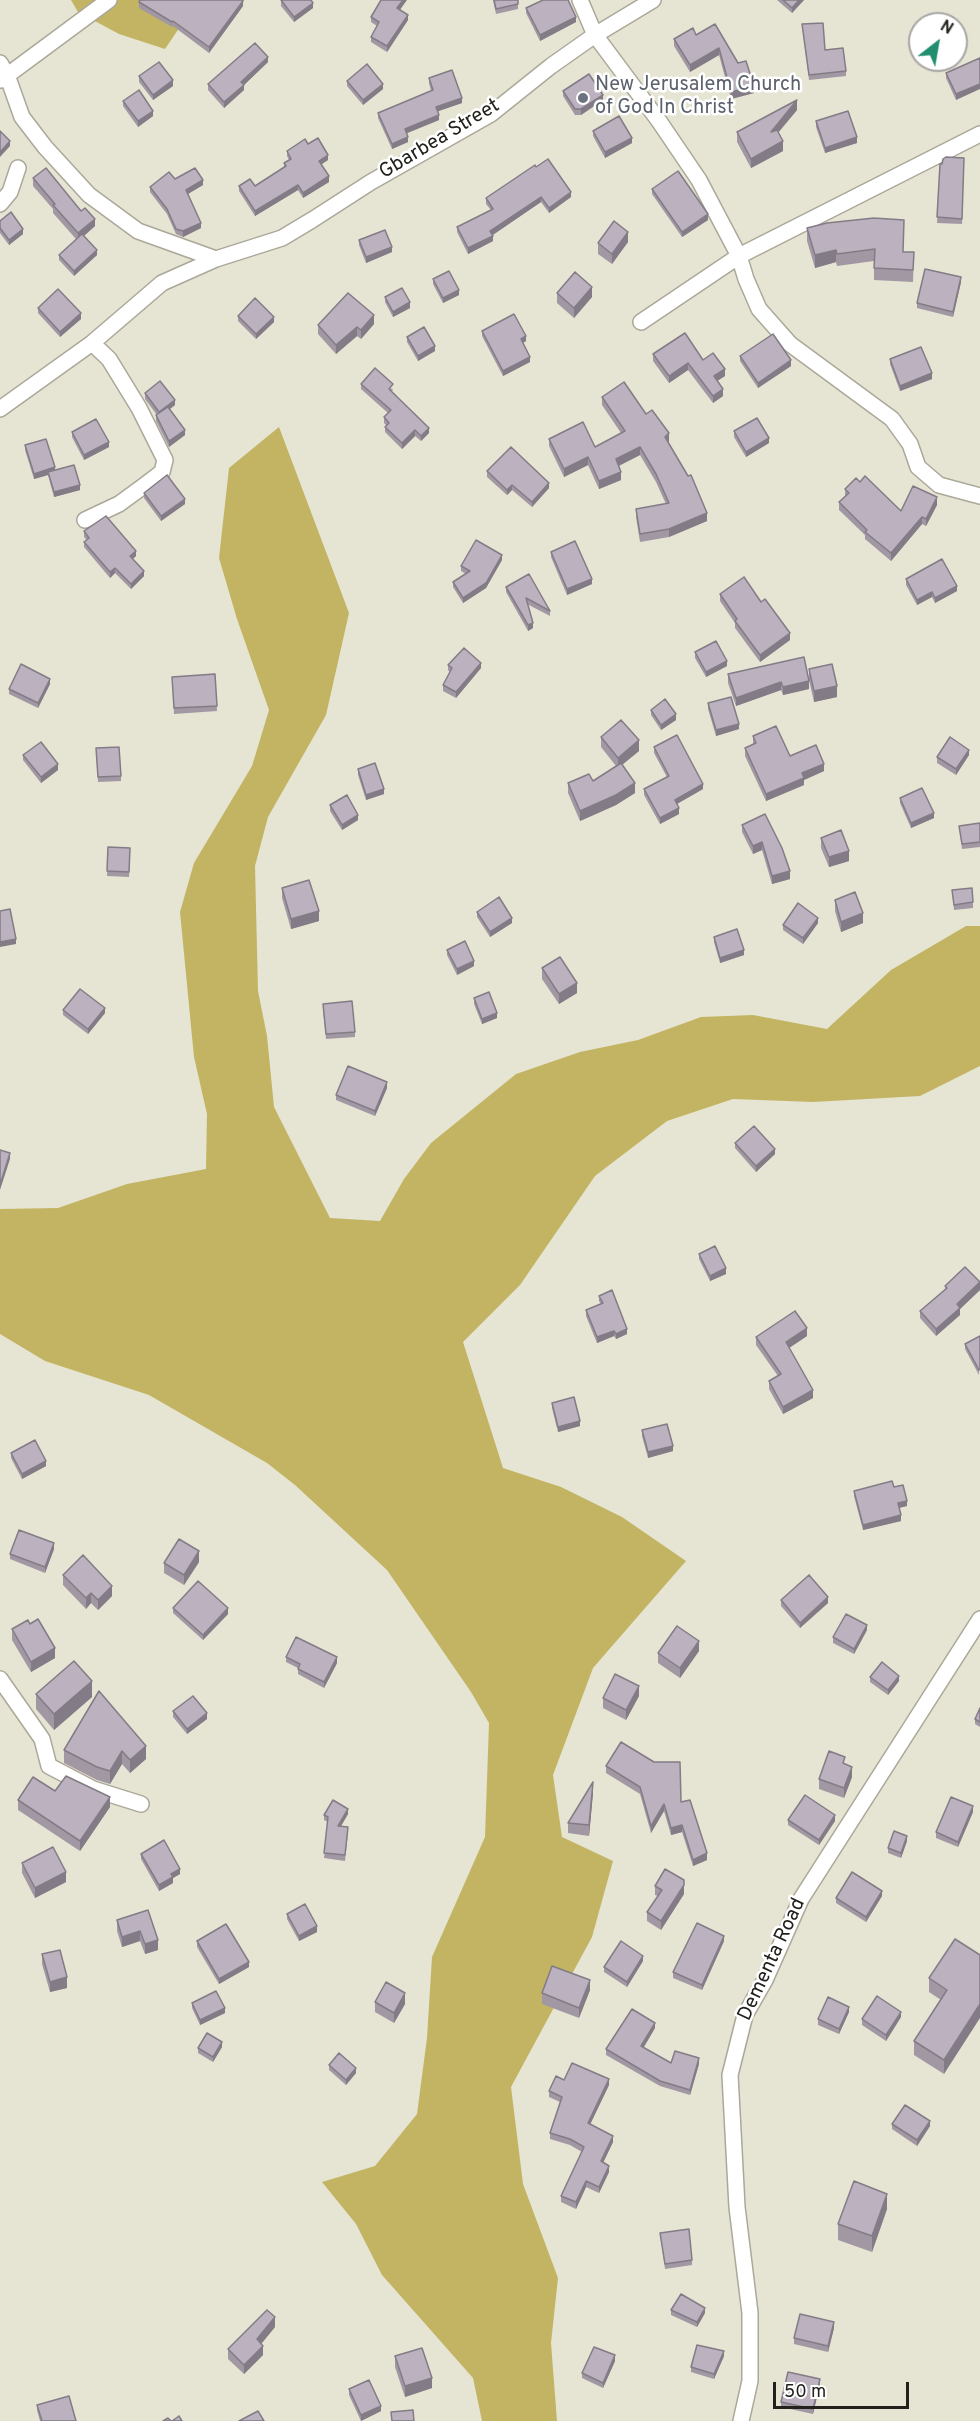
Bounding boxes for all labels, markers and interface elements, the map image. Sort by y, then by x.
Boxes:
north arrow [908,12,968,72]
text: N [936,17,956,40]
place label: New Jerusalem Church of God In Christ [595,74,801,121]
marker: New Jerusalem Church of God In Christ [576,91,590,105]
street label: Gbarbea Street [375,95,505,185]
street label: Dementa Road [734,1895,812,2025]
scale bar [776,2370,912,2408]
text: 50 m [784,2381,826,2404]

